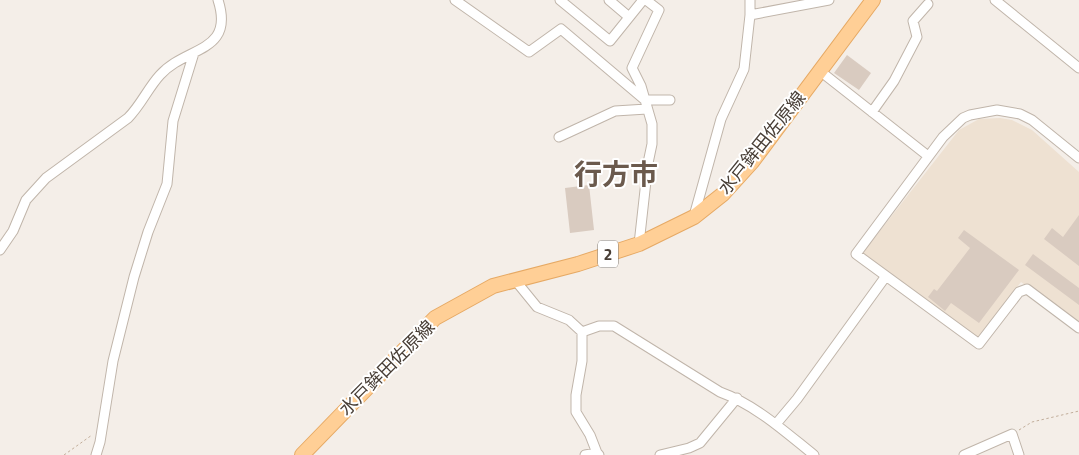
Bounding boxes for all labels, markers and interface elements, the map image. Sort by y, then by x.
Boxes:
street label: 水戸鉾田佐原線 [711,85,812,200]
district label: 行方市 [574,152,658,195]
road number: 2 [598,240,618,268]
street label: 水戸鉾田佐原線 [333,314,441,422]

